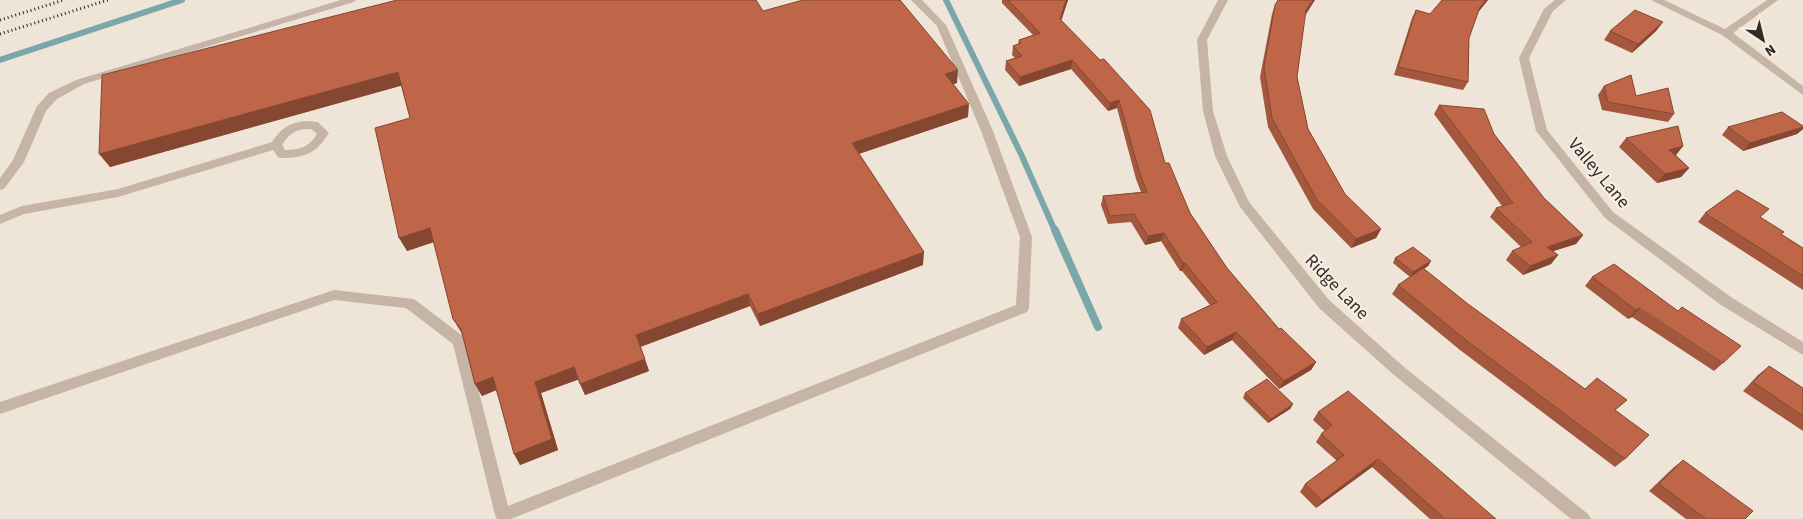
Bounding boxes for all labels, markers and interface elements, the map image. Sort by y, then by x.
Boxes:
north arrow [1738,15,1788,65]
text: N [1760,39,1779,61]
street label: Valley Lane [1562,133,1636,214]
street label: Ridge Lane [1299,249,1375,325]

